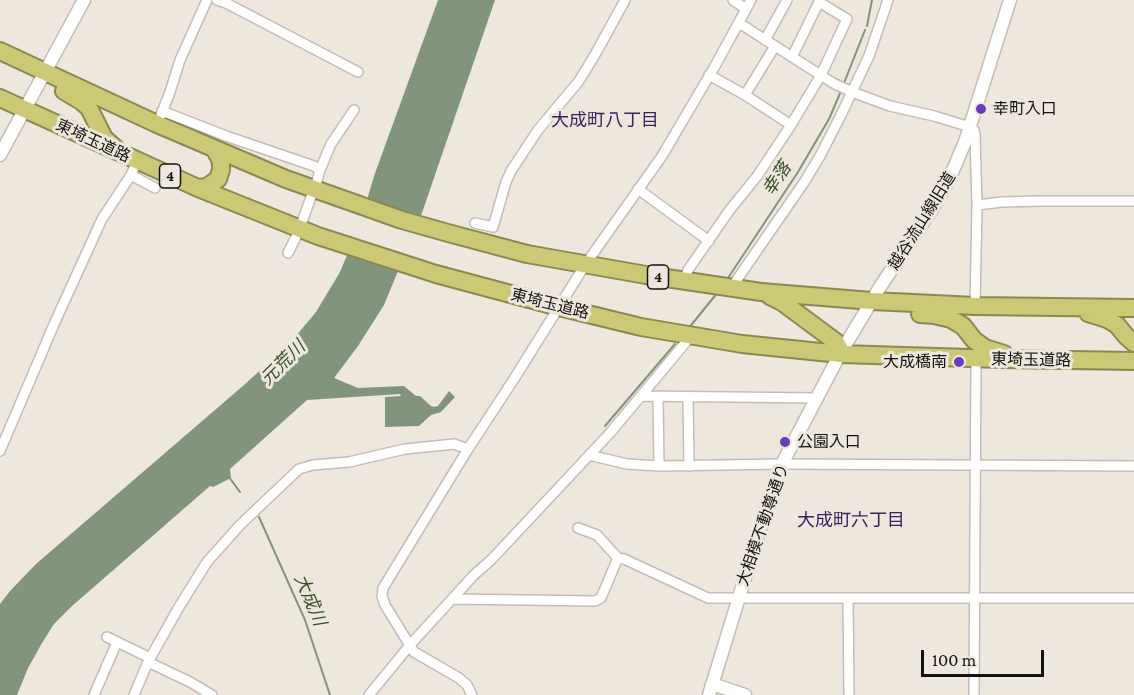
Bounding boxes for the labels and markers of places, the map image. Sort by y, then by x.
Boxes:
place label: 幸町入口 [993,99,1057,119]
marker: 幸町入口 [974,102,988,116]
place label: 大成橋南 [883,352,947,372]
marker: 大成橋南 [952,355,966,369]
place label: 公園入口 [797,432,861,452]
marker: 公園入口 [778,435,792,449]

